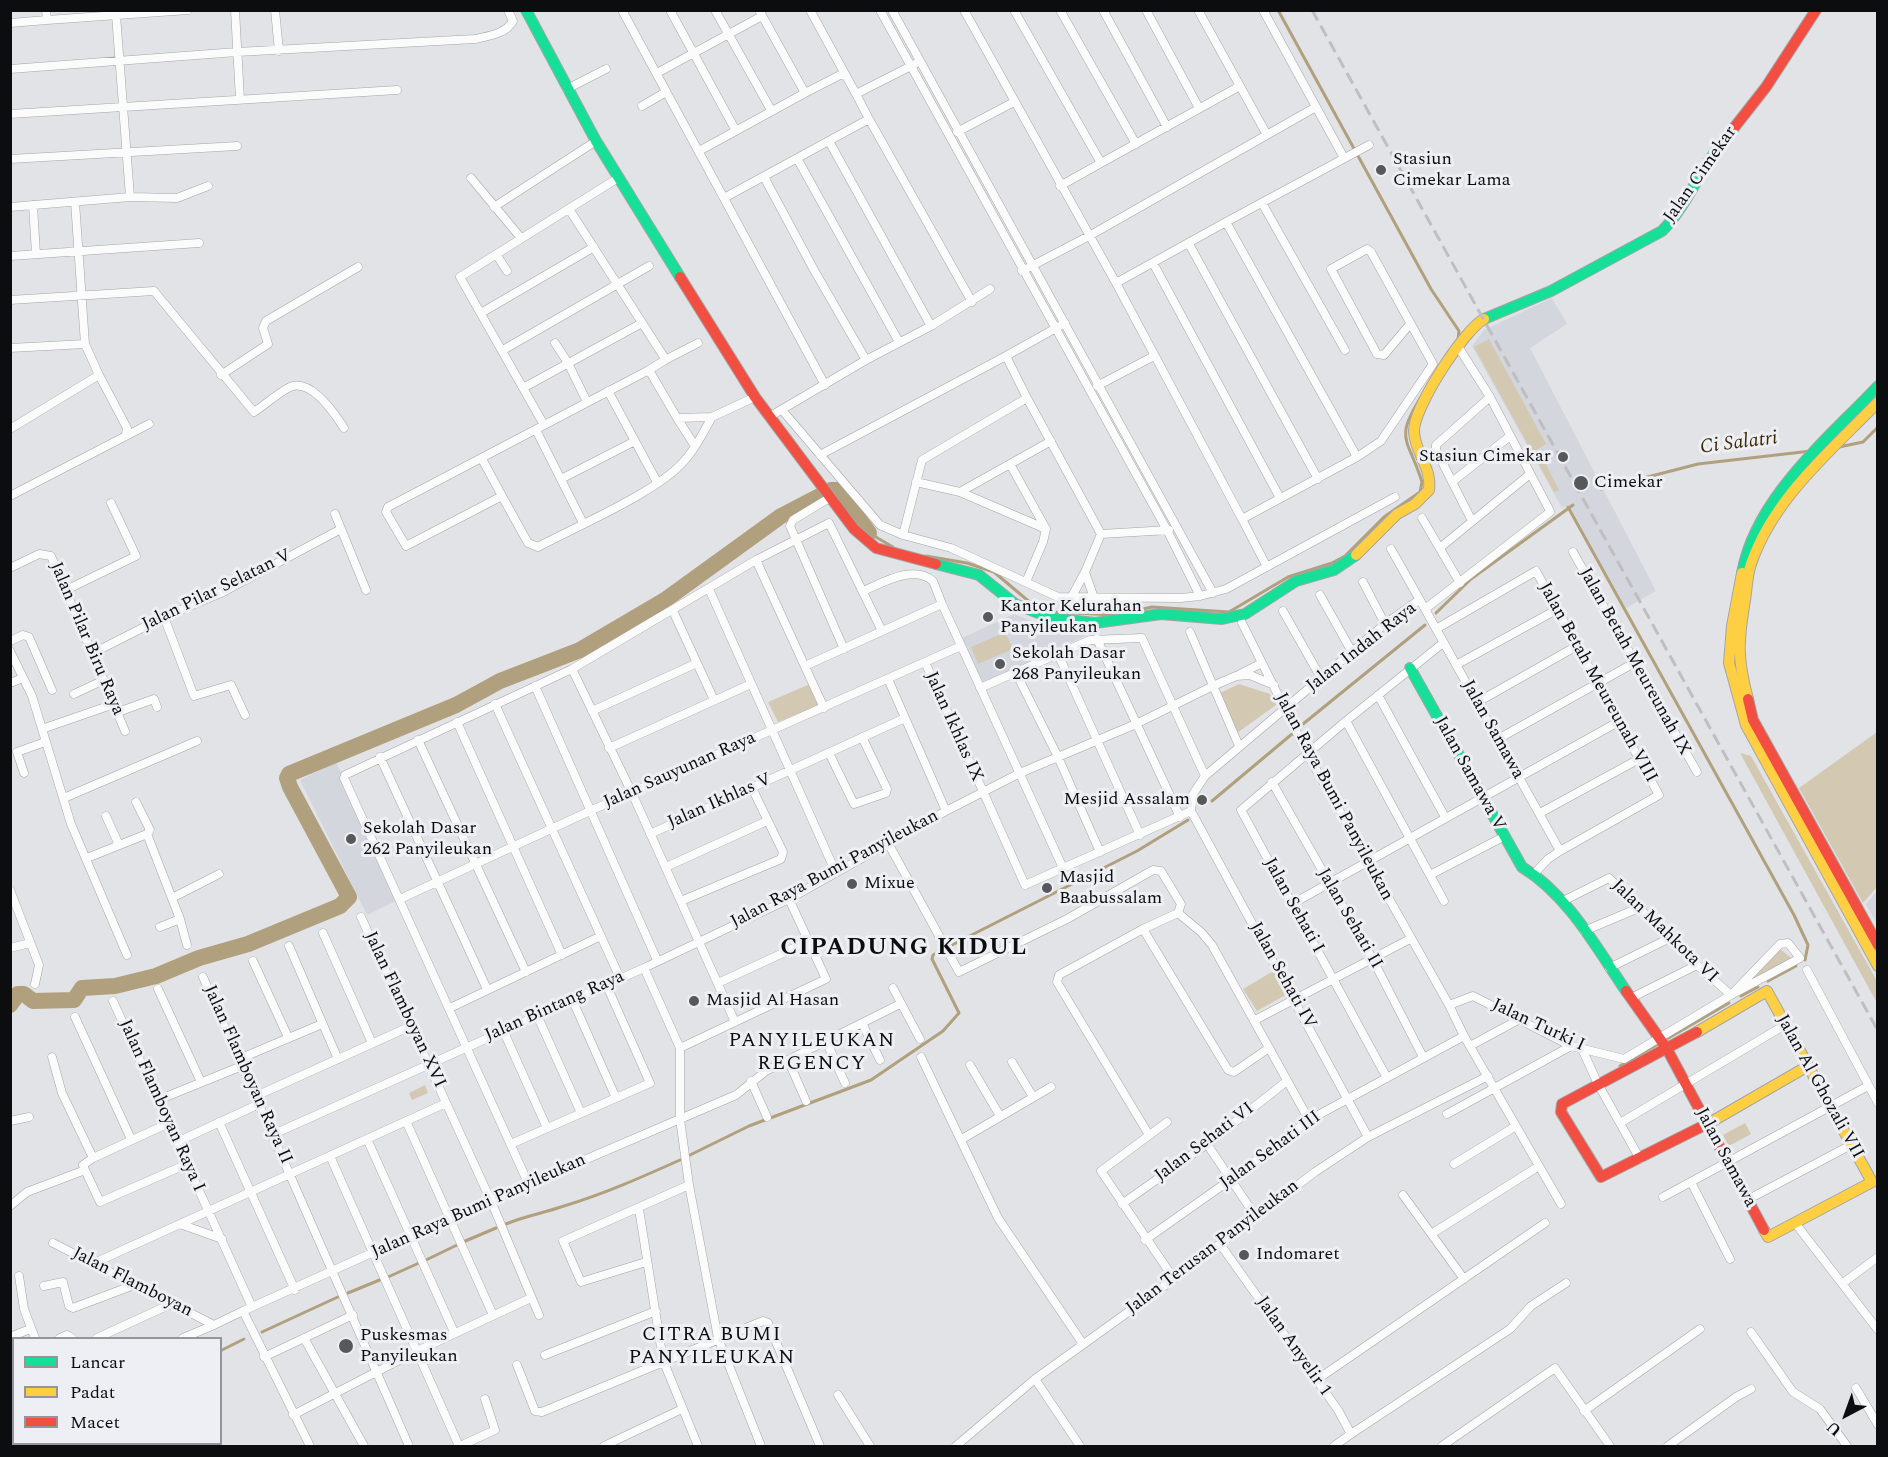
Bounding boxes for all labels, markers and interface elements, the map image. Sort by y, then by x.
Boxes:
street label: Jalan Cimekar [1660,123,1742,227]
place label: Stasiun Cimekar Lama [1393,149,1510,192]
marker: Stasiun Cimekar Lama [1374,163,1388,177]
water label: Ci Salatri [1699,427,1779,461]
place label: Stasiun Cimekar [1419,446,1551,468]
marker: Stasiun Cimekar [1556,450,1570,464]
place label: Cimekar [1594,472,1663,494]
marker: Cimekar [1572,474,1590,492]
street label: Jalan Pilar Selatan V [139,545,295,637]
street label: Jalan Pilar Biru Raya [44,559,128,719]
street label: Jalan Betah Meureunah IX [1573,564,1695,760]
street label: Jalan Betah Meureunah VIII [1533,579,1661,787]
place label: Kantor Kelurahan Panyileukan [1000,596,1142,638]
street label: Jalan Indah Raya [1303,598,1421,698]
marker: Kantor Kelurahan Panyileukan [981,610,995,624]
place label: Sekolah Dasar 268 Panyileukan [1012,643,1141,686]
marker: Sekolah Dasar 268 Panyileukan [993,657,1007,671]
street label: Jalan Ikhlas IX [919,669,987,785]
street label: Jalan Samawa [1456,677,1528,783]
street label: Jalan Raya Bumi Panyileukan [1269,689,1397,905]
street label: Jalan Samawa V [1429,713,1509,835]
street label: Jalan Sauyunan Raya [601,728,759,814]
street label: Jalan Ikhlas V [665,769,775,835]
place label: Mesjid Assalam [1063,789,1190,811]
marker: Mesjid Assalam [1195,793,1209,807]
street label: Jalan Raya Bumi Panyileukan [727,806,943,934]
place label: Sekolah Dasar 262 Panyileukan [363,818,492,860]
marker: Sekolah Dasar 262 Panyileukan [344,832,358,846]
street label: Jalan Sehati I [1258,855,1328,957]
street label: Jalan Sehati II [1311,865,1387,973]
place label: Masjid Baabussalam [1059,867,1162,910]
place label: Mixue [864,873,915,895]
street label: Jalan Mahkota VI [1606,876,1722,988]
marker: Mixue [845,877,859,891]
marker: Masjid Baabussalam [1040,881,1054,895]
street label: Jalan Sehati IV [1244,919,1320,1033]
street label: Jalan Flamboyan XVI [358,928,450,1092]
district label: CIPADUNG KIDUL [780,935,1028,963]
street label: Jalan Bintang Raya [482,967,628,1047]
street label: Jalan Flamboyan Raya II [198,982,296,1168]
place label: Masjid Al Hasan [706,990,839,1012]
marker: Masjid Al Hasan [687,994,701,1008]
street label: Jalan Turki I [1488,995,1588,1057]
street label: Jalan Al Ghozali VII [1770,1011,1868,1163]
street label: Jalan Flamboyan Raya I [113,1016,209,1196]
district label: PANYILEUKAN REGENCY [728,1030,896,1077]
street label: Jalan Sehati VI [1151,1099,1259,1187]
street label: Jalan Samawa [1690,1105,1760,1211]
street label: Jalan Sehati III [1216,1107,1326,1195]
street label: Jalan Raya Bumi Panyileukan [369,1150,589,1264]
street label: Jalan Terusan Panyileukan [1122,1176,1304,1320]
street label: Jalan Flamboyan [68,1243,196,1323]
place label: Indomaret [1256,1244,1340,1266]
marker: Indomaret [1237,1248,1251,1262]
street label: Jalan Anyelir 1 [1251,1293,1335,1401]
district label: CITRA BUMI PANYILEUKAN [628,1324,796,1371]
place label: Puskesmas Panyileukan [360,1325,458,1368]
legend [12,1337,222,1445]
marker: Puskesmas Panyileukan [337,1337,355,1355]
text: Lancar [70,1349,125,1376]
text: Padat [70,1379,115,1406]
north arrow [1816,1385,1876,1445]
text: Macet [70,1409,120,1436]
text: U [1821,1415,1847,1442]

